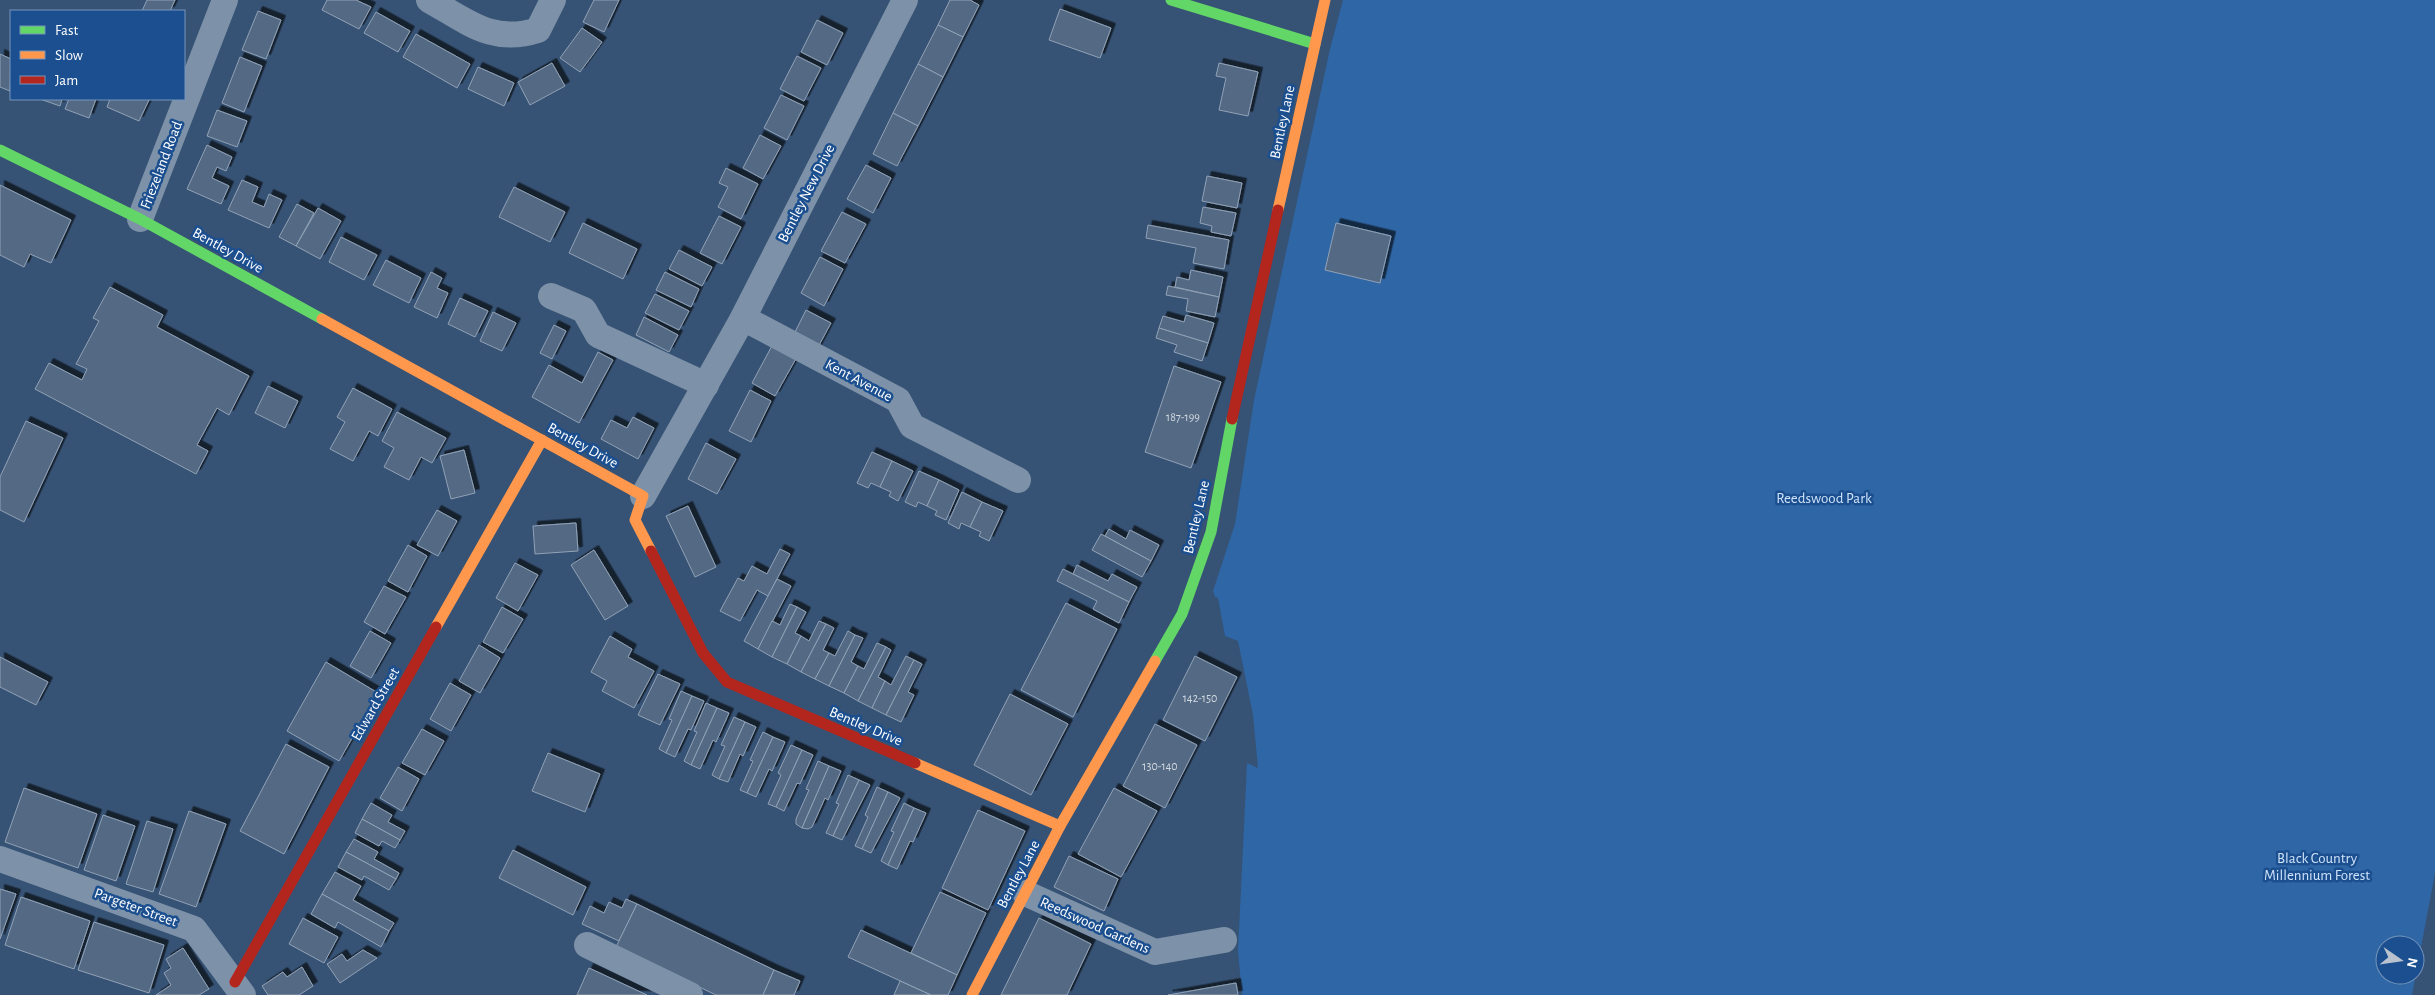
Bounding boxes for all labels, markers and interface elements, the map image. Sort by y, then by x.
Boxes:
legend [10,10,185,100]
text: Fast [55,23,79,38]
text: Slow [55,48,83,63]
text: Jam [55,73,78,88]
street label: Bentley Lane [1267,84,1298,160]
street label: Friezeland Road [138,119,185,211]
street label: Bentley New Drive [775,142,838,245]
street label: Bentley Drive [190,225,266,276]
street label: Kent Avenue [823,357,895,404]
house number: 187-199 [1166,411,1200,423]
street label: Bentley Drive [545,420,621,471]
street label: Bentley Lane [1181,479,1212,555]
park label: Reedswood Park [1776,491,1872,506]
street label: Edward Street [349,665,402,743]
house number: 142-150 [1183,692,1217,704]
street label: Bentley Drive [827,704,905,749]
house number: 130-140 [1142,760,1178,772]
street label: Bentley Lane [994,838,1043,911]
park label: Black Country Millennium Forest [2264,851,2370,883]
street label: Pargeter Street [92,885,180,930]
street label: Reedswood Gardens [1038,895,1152,956]
north arrow [2375,935,2425,985]
text: N [2404,956,2420,969]

